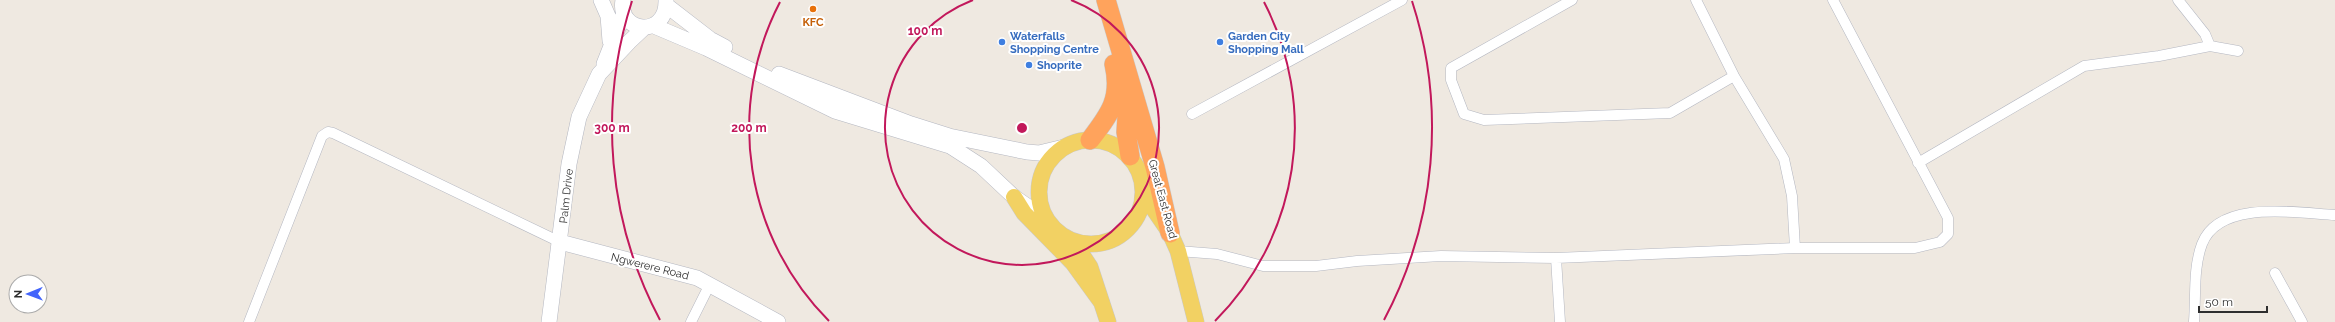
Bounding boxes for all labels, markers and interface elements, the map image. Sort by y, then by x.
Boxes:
marker: KFC [808,4,818,14]
place label: KFC [802,16,824,29]
text: 100 m [908,24,942,38]
place label: Waterfalls Shopping Centre [1010,30,1099,56]
place label: Garden City Shopping Mall [1228,30,1304,56]
marker: Waterfalls Shopping Centre [997,37,1007,47]
marker: Garden City Shopping Mall [1215,37,1225,47]
place label: Shoprite [1037,59,1082,72]
marker: Shoprite [1024,60,1034,70]
text: 300 m [594,121,630,135]
text: 200 m [731,121,767,135]
centre of rings [1015,121,1029,135]
street label: Great East Road [1146,158,1179,240]
street label: Palm Drive [557,168,576,224]
street label: Ngwerere Road [610,251,690,282]
north arrow [8,274,48,314]
scale bar [2199,288,2267,314]
text: N [12,290,25,298]
text: 50 m [2205,295,2233,309]

